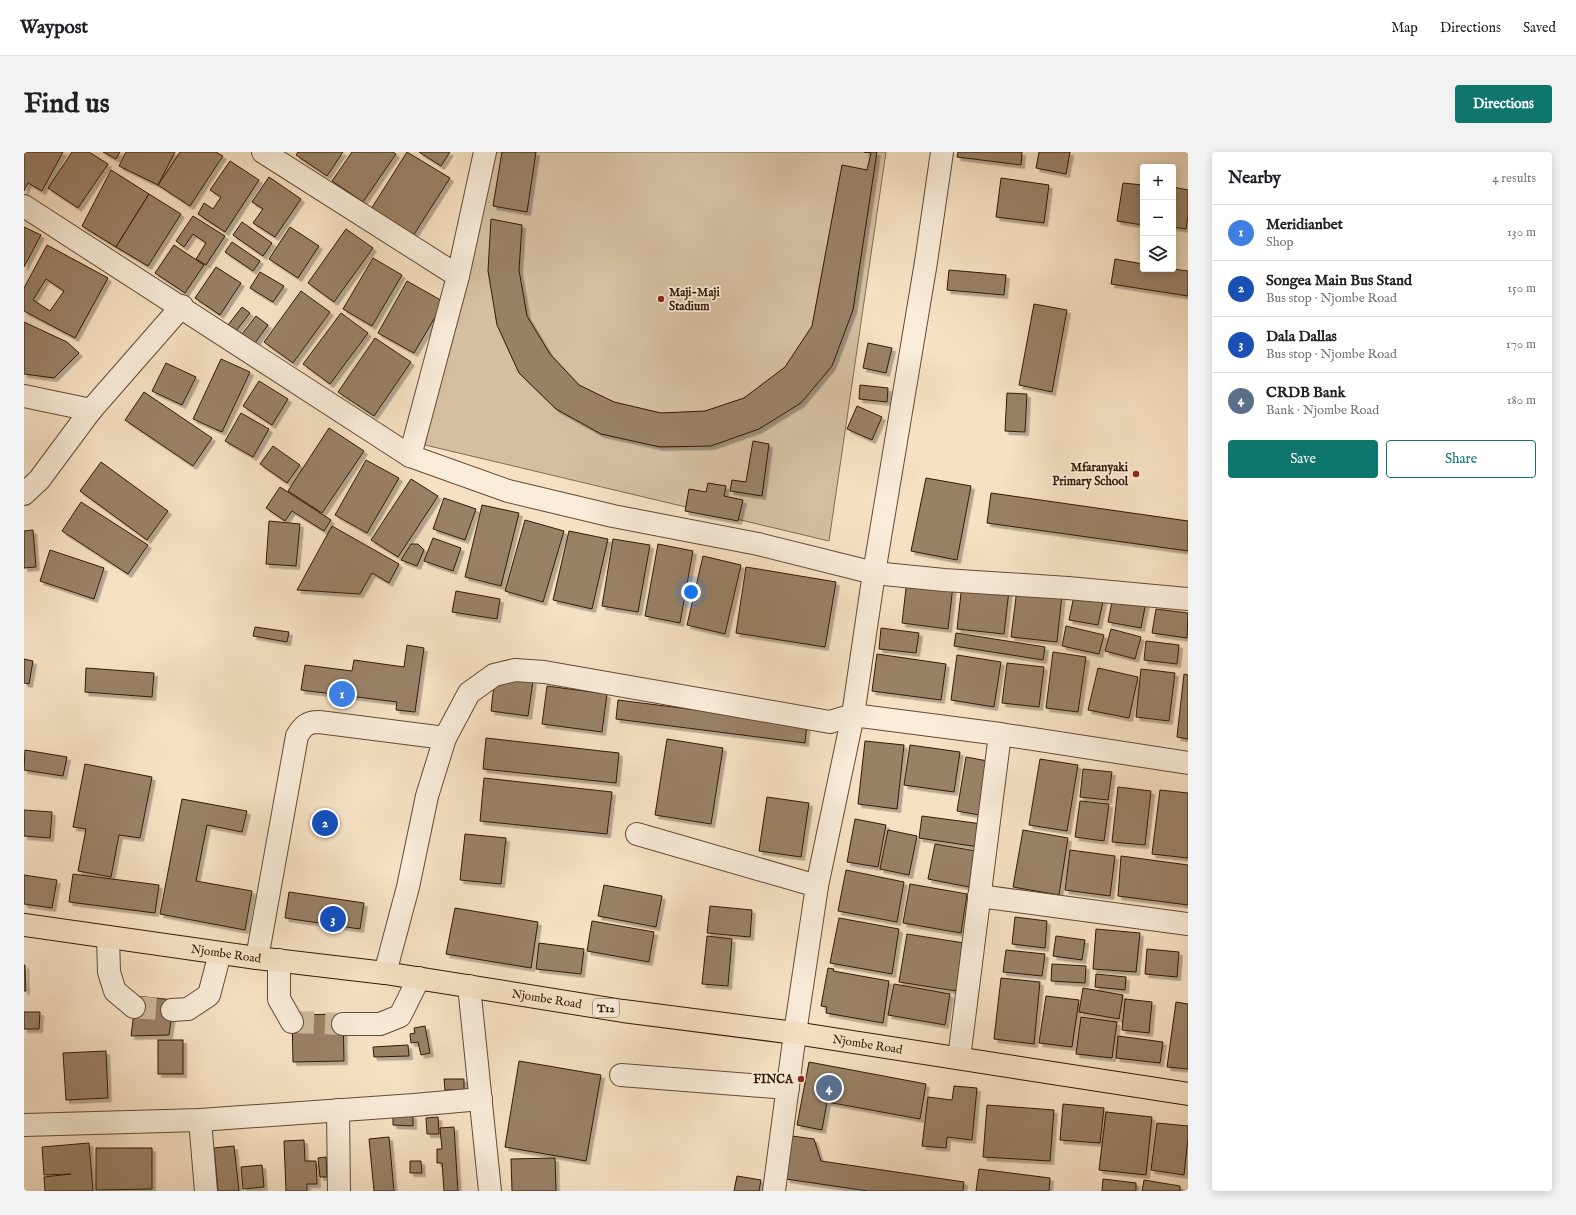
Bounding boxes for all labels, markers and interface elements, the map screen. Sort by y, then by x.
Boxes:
text: Waypost [20,16,88,40]
text: Map [1391,19,1418,37]
text: Directions [1440,19,1501,37]
text: Saved [1523,19,1556,37]
button: Directions [1455,85,1552,123]
text: Find us [24,87,110,122]
map controls [1140,164,1176,272]
button: + [1140,164,1176,200]
text: Nearby [1228,168,1281,189]
text: 4 results [1492,170,1536,187]
button: − [1140,200,1176,236]
text: Meridianbet [1266,215,1343,234]
text: 1 [1239,224,1243,241]
text: 130 m [1507,224,1536,241]
text: Shop [1266,234,1294,251]
button: layers [1140,236,1176,272]
text: Songea Main Bus Stand [1266,271,1412,290]
text: 2 [1238,280,1244,297]
text: 150 m [1507,280,1536,297]
place label: Maji-Maji Stadium [669,285,720,314]
text: Bus stop · Njombe Road [1266,290,1397,307]
marker: Maji-Maji Stadium [656,294,666,304]
text: Dala Dallas [1266,327,1337,346]
text: 3 [1239,336,1243,353]
text: 170 m [1506,336,1536,353]
text: Bus stop · Njombe Road [1266,346,1397,363]
text: CRDB Bank [1266,383,1346,402]
text: 4 [1238,392,1244,409]
text: 180 m [1507,392,1536,409]
text: Bank · Njombe Road [1266,402,1379,419]
button: Save [1228,440,1378,478]
button: Share [1386,440,1536,478]
place label: Mfaranyaki Primary School [1052,460,1129,490]
marker: Mfaranyaki Primary School [1131,469,1141,479]
your location [681,582,701,602]
pin: 1 [329,679,355,709]
pin: 2 [312,808,338,838]
pin: 3 [320,904,346,934]
street label: Njombe Road [190,942,262,966]
street label: Njombe Road [511,986,583,1012]
road number: T12 [593,999,619,1017]
street label: Njombe Road [831,1032,904,1058]
place label: FINCA [753,1072,794,1087]
pin: 4 [816,1073,842,1103]
marker: FINCA [796,1074,806,1084]

